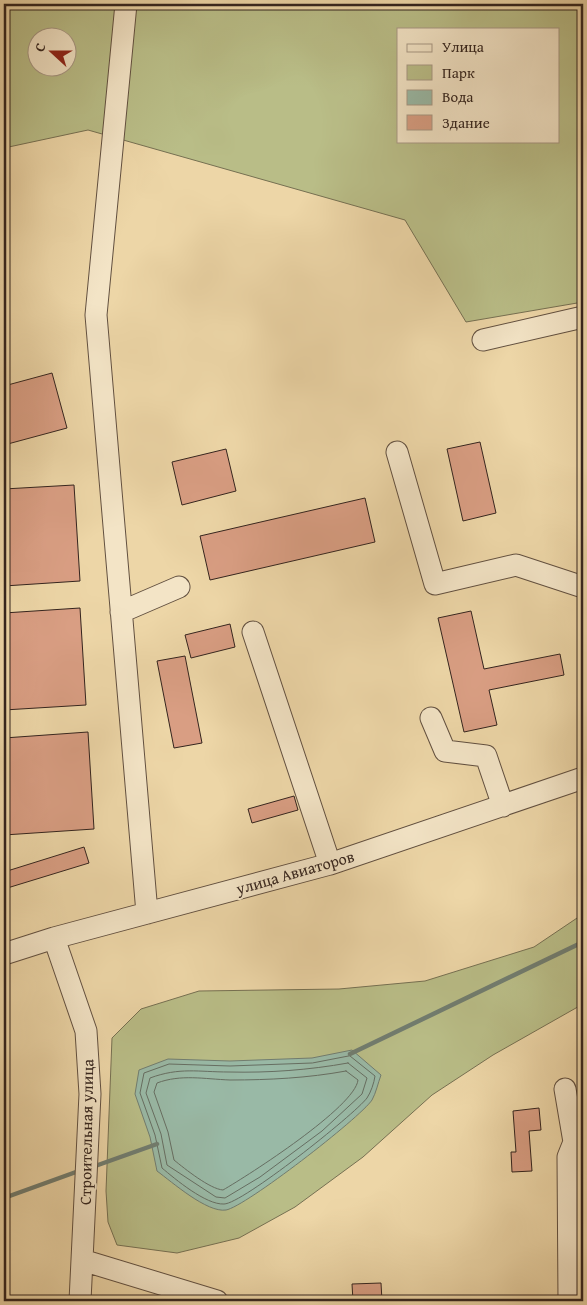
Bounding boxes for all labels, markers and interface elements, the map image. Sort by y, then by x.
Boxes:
north arrow [28,28,78,78]
legend [397,28,560,142]
text: Улица [442,36,485,57]
text: С [29,40,51,55]
text: Парк [442,62,475,83]
text: Вода [442,86,474,107]
text: Здание [442,112,490,133]
street label: улица Авиаторов [232,844,357,901]
street label: Строительная улица [73,1058,99,1205]

